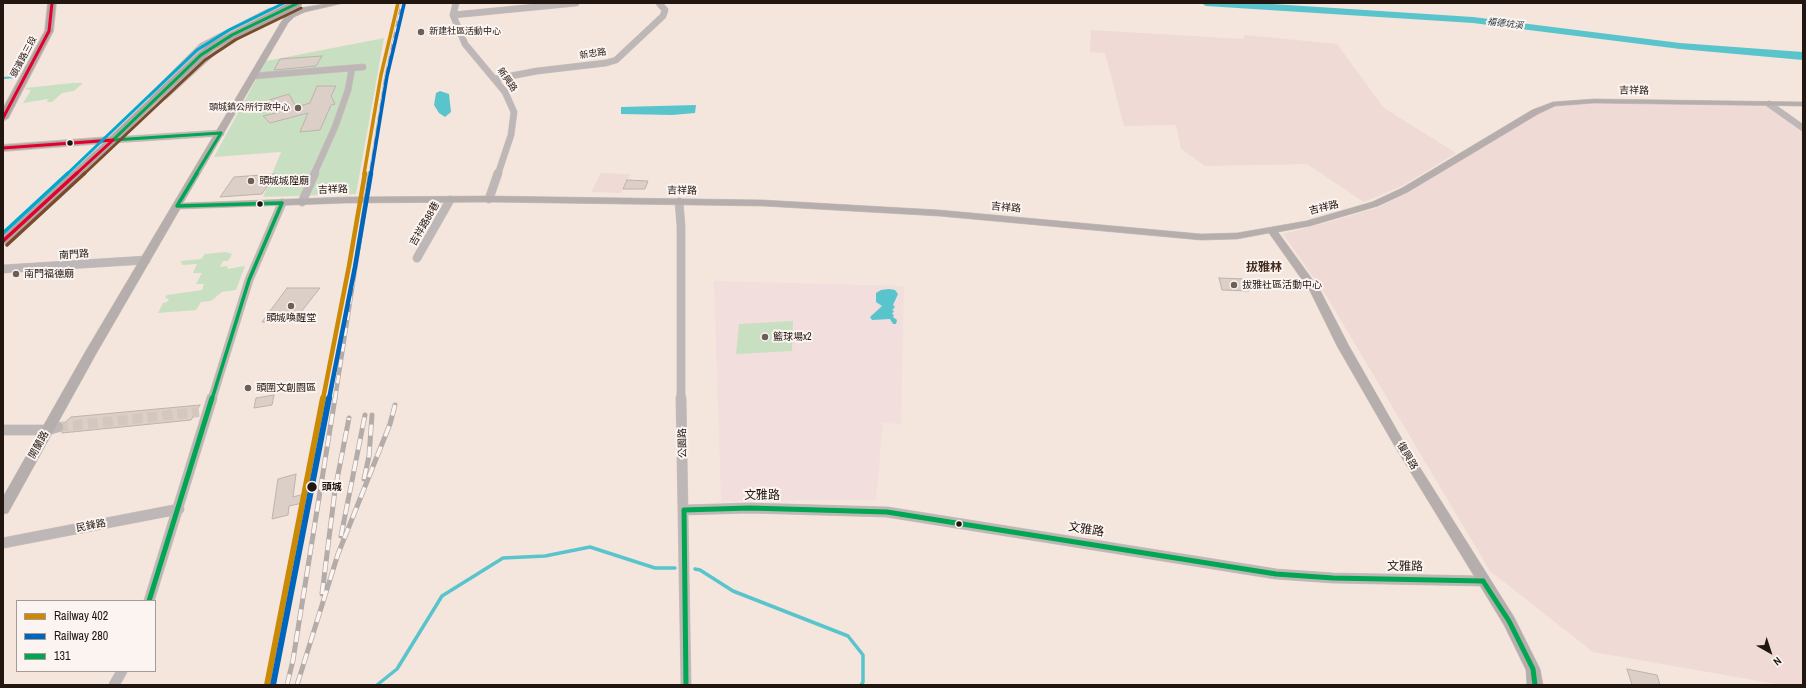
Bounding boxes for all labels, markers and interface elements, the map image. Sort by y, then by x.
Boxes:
water label: 福德坑溪 [1486,16,1524,32]
marker: 新建社區活動中心 [416,27,426,37]
place label: 新建社區活動中心 [429,27,501,37]
street label: 頭濱路三段 [9,35,39,79]
street label: 新忠路 [579,47,607,61]
street label: 新興路 [495,66,519,94]
street label: 吉祥路 [1619,85,1649,97]
place label: 頭城鎮公所行政中心 [209,103,290,113]
marker: 頭城鎮公所行政中心 [293,103,303,113]
unlabelled marker [65,138,75,148]
place label: 頭城城隍廟 [259,175,309,187]
marker: 頭城城隍廟 [246,176,256,186]
street label: 吉祥路 [318,183,348,197]
street label: 吉祥路 [667,185,697,197]
unlabelled marker [255,199,265,209]
street label: 吉祥路 [1308,199,1340,217]
street label: 吉祥路88巷 [408,200,442,248]
street label: 吉祥路 [991,201,1021,215]
street label: 南門路 [59,248,89,262]
district label: 拔雅林 [1246,261,1282,275]
place label: 南門福德廟 [24,268,74,280]
marker: 南門福德廟 [11,269,21,279]
place label: 拔雅社區活動中心 [1242,279,1322,291]
marker: 拔雅社區活動中心 [1229,280,1239,290]
marker: 頭城喚醒堂 [286,301,296,311]
place label: 頭城喚醒堂 [266,312,316,324]
place label: 籃球場x2 [773,331,812,343]
marker: 籃球場x2 [760,332,770,342]
place label: 頭圍文創園區 [256,382,316,394]
marker: 頭圍文創園區 [243,383,253,393]
street label: 公園路 [677,428,689,458]
street label: 開蘭路 [26,429,52,461]
street label: 復興路 [1394,440,1420,472]
marker: 頭城 [305,480,319,494]
place label: 頭城 [322,481,342,493]
street label: 文雅路 [744,489,780,503]
street label: 民鋒路 [75,517,107,535]
unlabelled marker [954,519,964,529]
street label: 文雅路 [1067,520,1105,540]
street label: 文雅路 [1387,559,1423,575]
legend [16,600,156,672]
text: Railway 402 [54,608,108,624]
text: Railway 280 [54,628,108,644]
north arrow [1750,632,1790,672]
text: 131 [54,648,70,664]
text: N [1771,654,1784,669]

